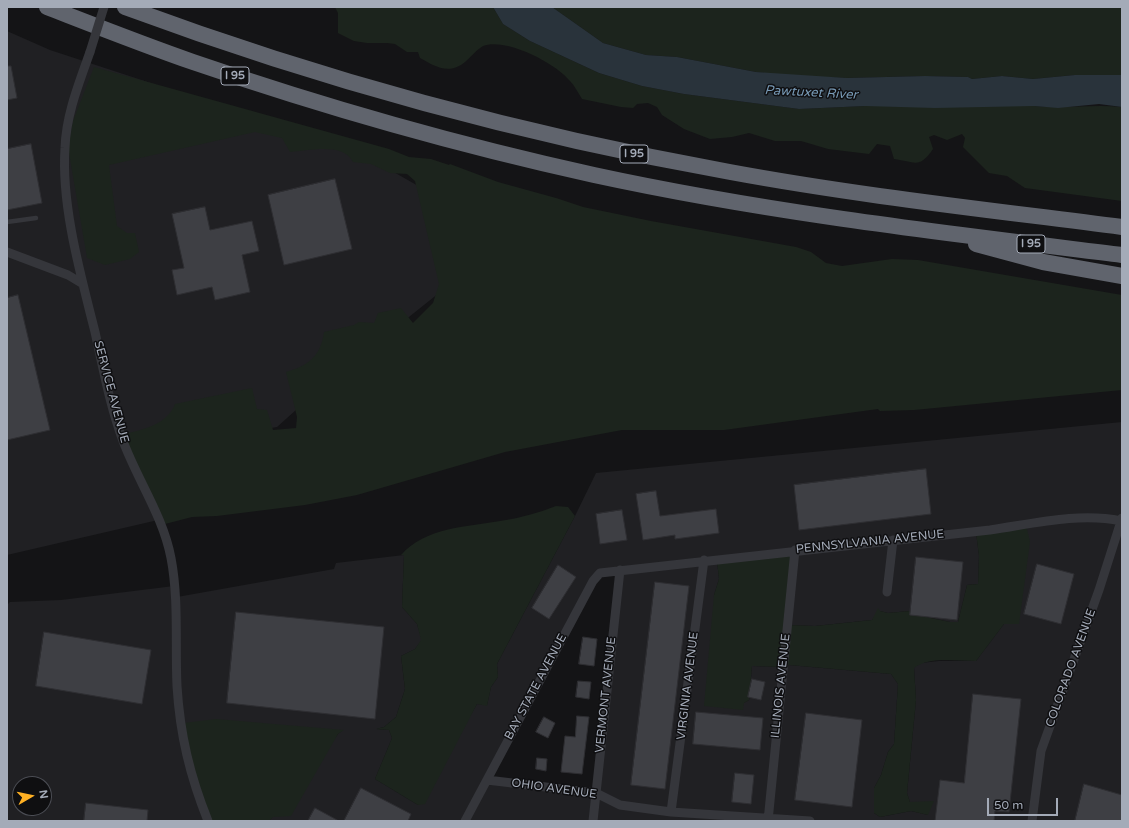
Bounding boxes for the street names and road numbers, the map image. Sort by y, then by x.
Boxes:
road number: I 95 [221,67,249,85]
road number: I 95 [620,145,648,163]
road number: I 95 [1017,235,1045,253]
street label: SERVICE AVENUE [90,339,132,445]
street label: PENNSYLVANIA AVENUE [795,527,945,557]
street label: COLORADO AVENUE [1043,607,1099,729]
street label: VIRGINIA AVENUE [674,631,702,741]
street label: BAY STATE AVENUE [502,632,570,742]
street label: ILLINOIS AVENUE [768,633,794,739]
street label: VERMONT AVENUE [593,636,619,754]
street label: OHIO AVENUE [510,776,598,802]

